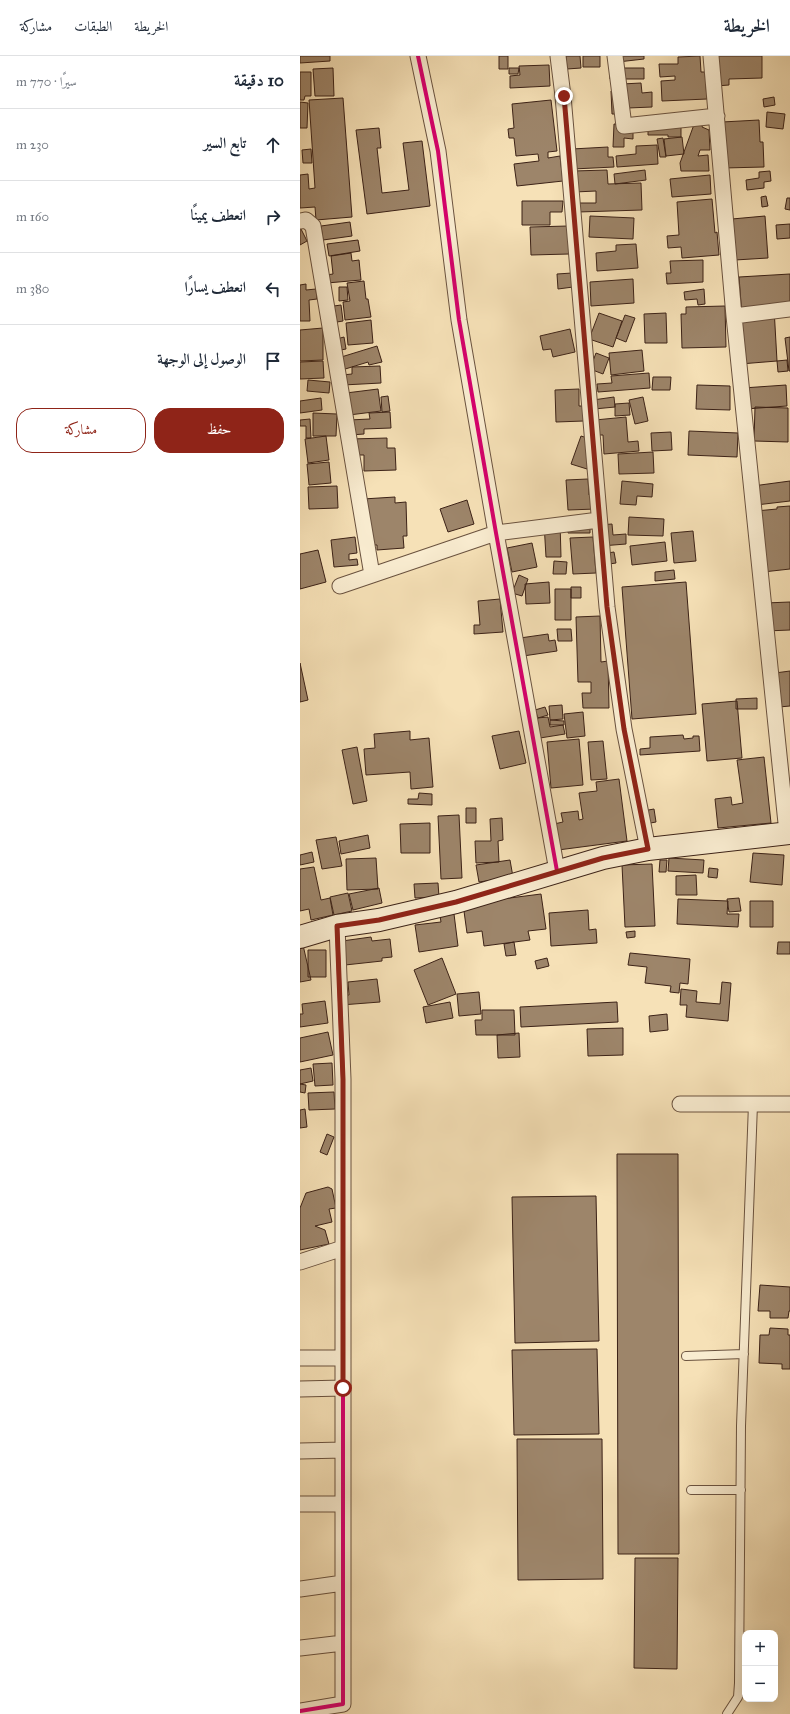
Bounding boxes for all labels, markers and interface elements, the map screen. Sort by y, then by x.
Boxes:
text: الخريطة [724,14,770,37]
text: مشاركة [20,18,52,35]
text: الطبقات [74,18,112,35]
text: الخريطة [134,18,168,35]
text: 10 دقيقة [234,70,284,91]
text: سيرًا · 770 m [16,74,77,90]
route end [555,87,573,105]
text: تابع السير [204,134,246,152]
icon: ahead [262,134,284,156]
text: 230 m [16,137,49,153]
text: انعطف يمينًا [191,206,246,224]
icon: right [262,206,284,228]
text: 160 m [16,209,49,225]
text: انعطف يسارًا [184,278,246,296]
icon: left [262,278,284,300]
text: 380 m [16,281,49,297]
text: الوصول إلى الوجهة [157,350,246,368]
icon: arrive [262,350,284,372]
button: مشاركة [16,408,146,453]
button: حفظ [154,408,284,453]
route start [334,1379,352,1397]
map controls [742,1630,778,1702]
button: + [742,1630,778,1666]
button: − [742,1666,778,1702]

